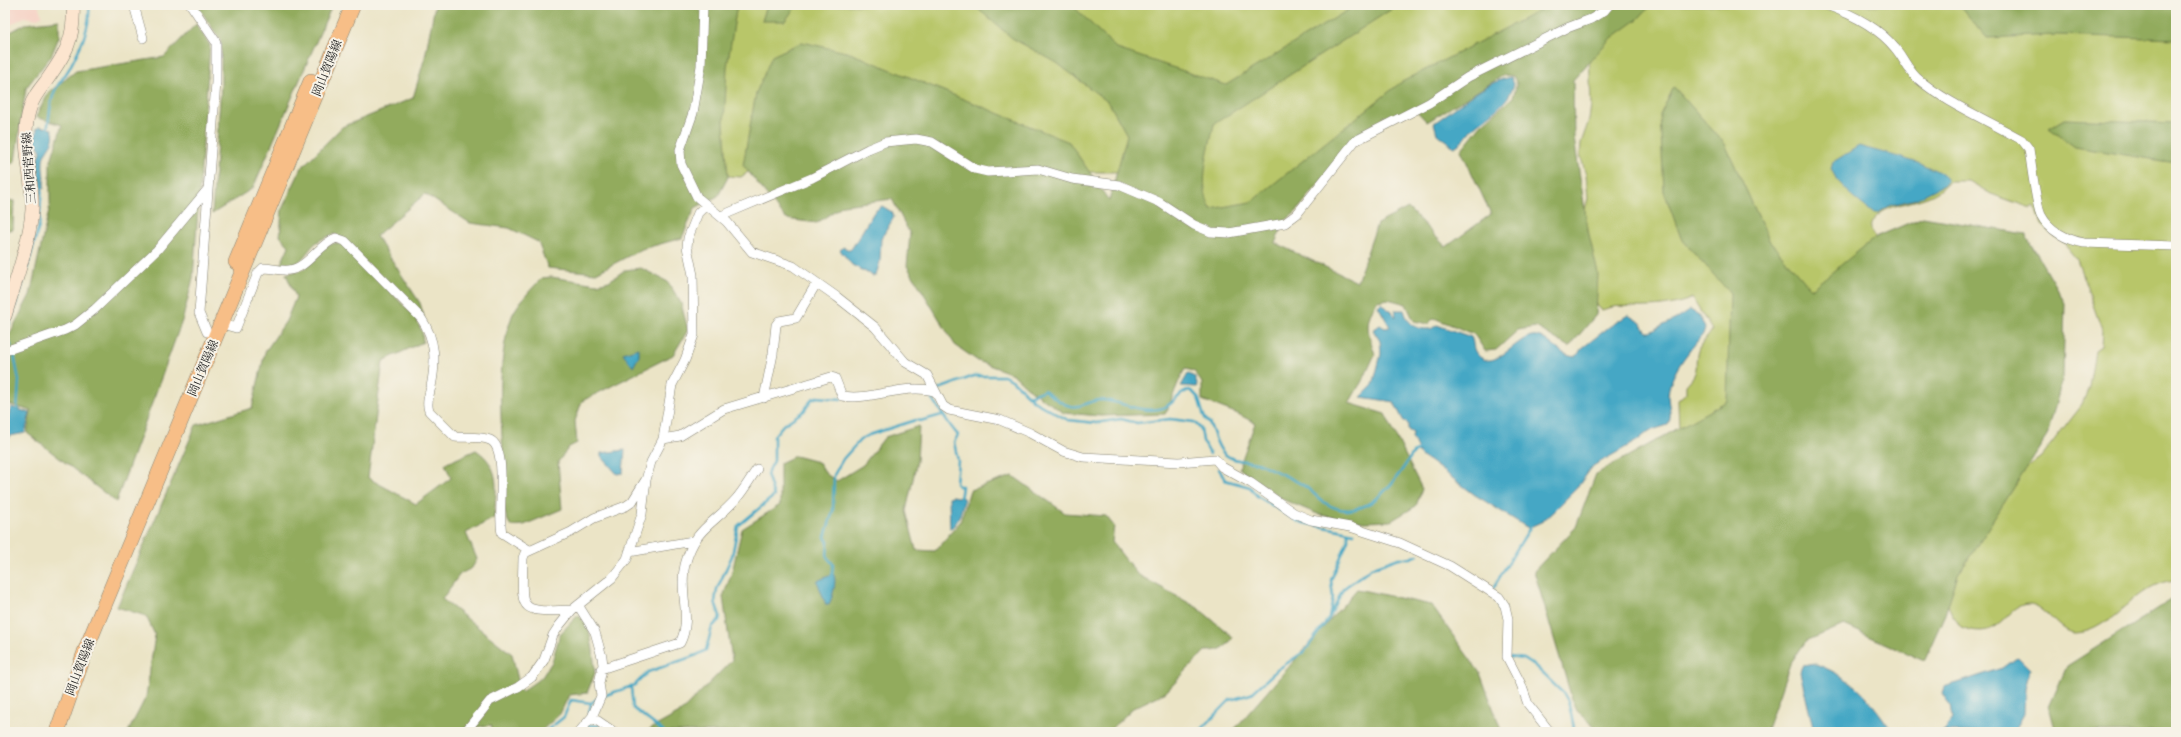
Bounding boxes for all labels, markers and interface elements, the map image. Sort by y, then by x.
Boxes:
street label: 岡山賀陽線 [308,37,345,98]
street label: 三和西菅野線 [19,132,38,204]
street label: 岡山賀陽線 [184,337,221,398]
street label: 岡山賀陽線 [62,636,97,698]

